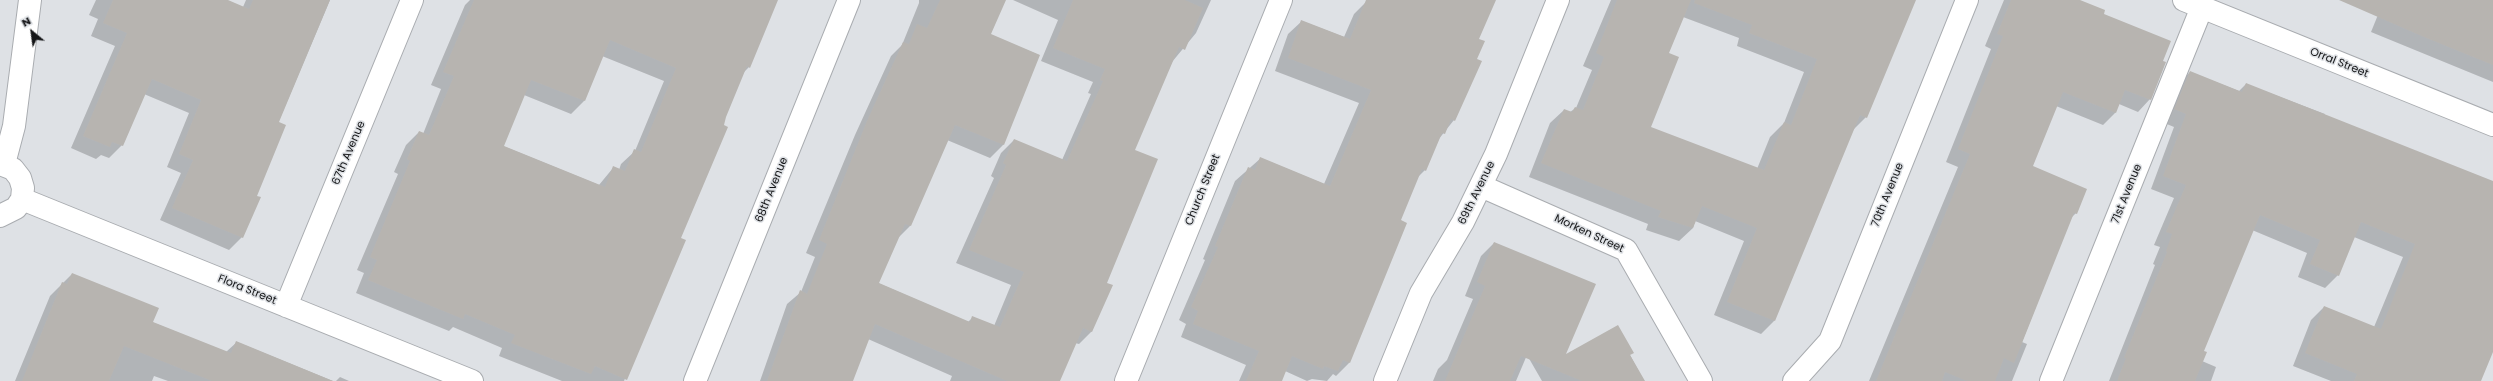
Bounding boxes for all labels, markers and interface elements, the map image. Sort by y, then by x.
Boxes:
north arrow [12,12,52,52]
text: N [19,13,34,31]
street label: Orral Street [2308,45,2370,81]
street label: 67th Avenue [330,119,368,187]
street label: Church Street [1183,153,1223,227]
street label: 68th Avenue [753,155,791,225]
street label: 69th Avenue [1456,159,1498,227]
street label: 70th Avenue [1869,161,1907,229]
street label: 71st Avenue [2109,162,2145,226]
street label: Morken Street [1552,212,1626,256]
street label: Flora Street [216,272,278,308]

